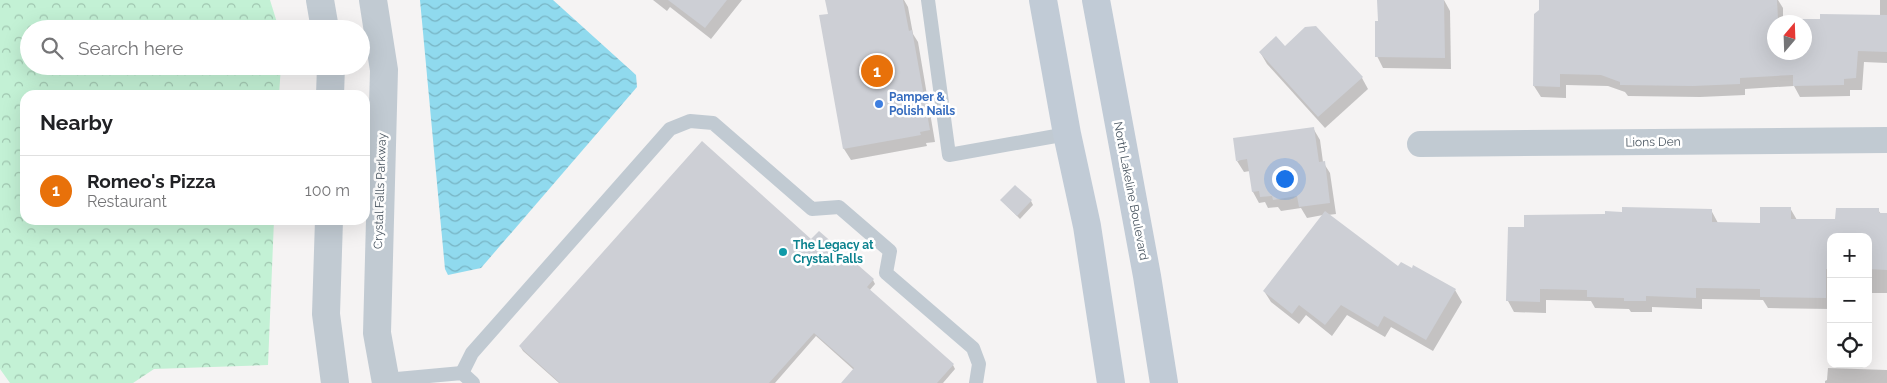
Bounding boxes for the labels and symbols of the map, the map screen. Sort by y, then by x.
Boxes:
north arrow [1767,15,1812,60]
pin: 1 [861,52,893,90]
place label: Pamper & Polish Nails [889,90,955,118]
marker: Pamper & Polish Nails [873,98,885,110]
street label: North Lakeline Boulevard [1111,121,1151,261]
street label: Crystal Falls Parkway [371,132,389,249]
street label: Lions Den [1625,135,1681,149]
your location [1272,166,1298,192]
place label: The Legacy at Crystal Falls [793,238,874,266]
marker: The Legacy at Crystal Falls [777,246,789,258]

